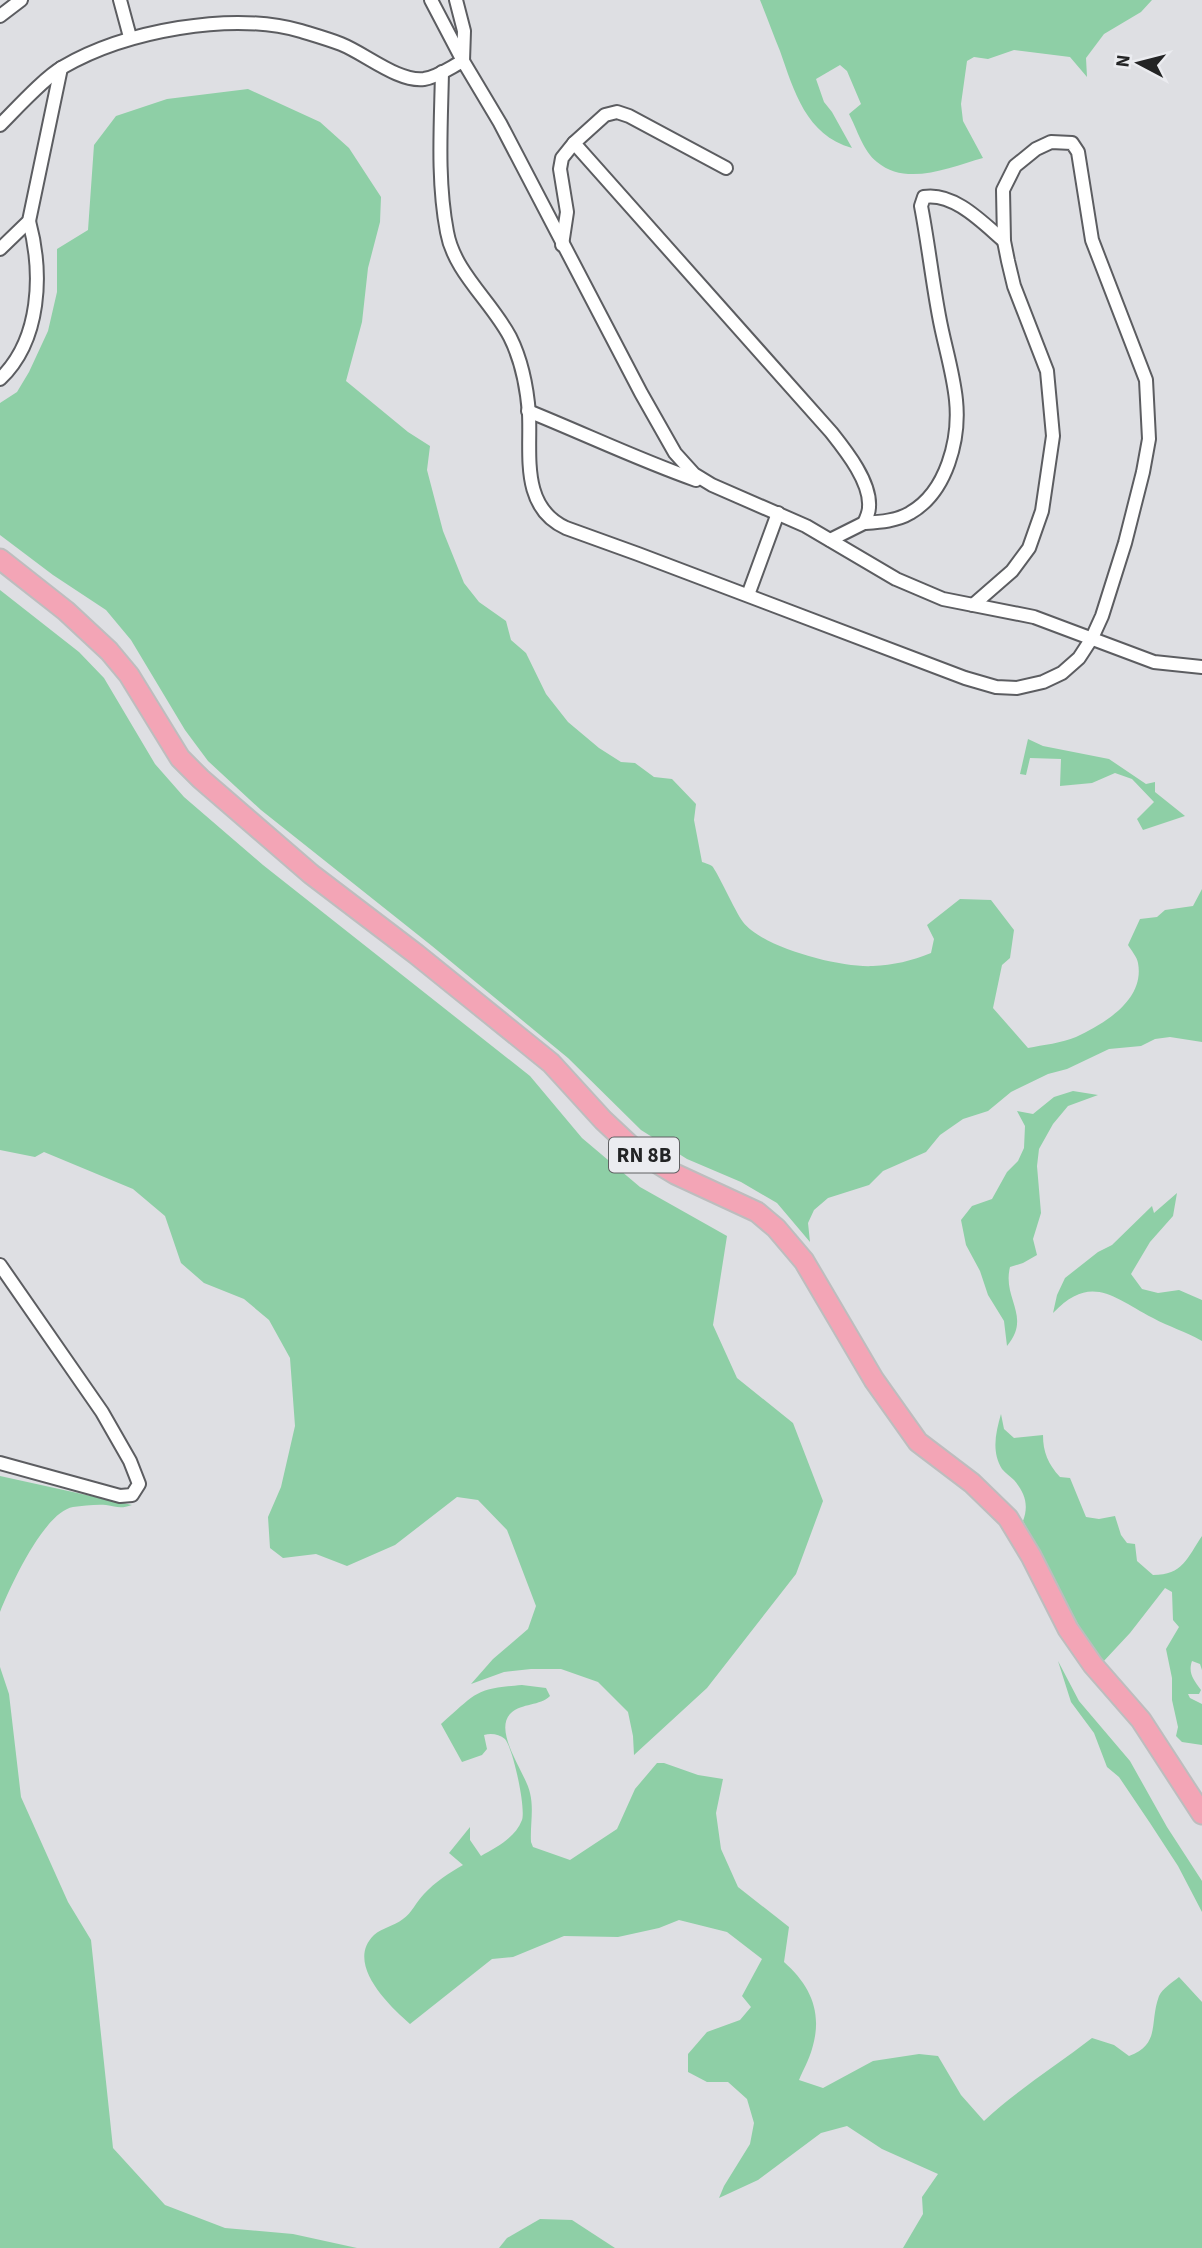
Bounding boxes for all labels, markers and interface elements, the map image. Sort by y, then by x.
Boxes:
north arrow [1104,28,1174,98]
text: N [1109,53,1138,69]
road number: RN 8B [609,1138,679,1172]

